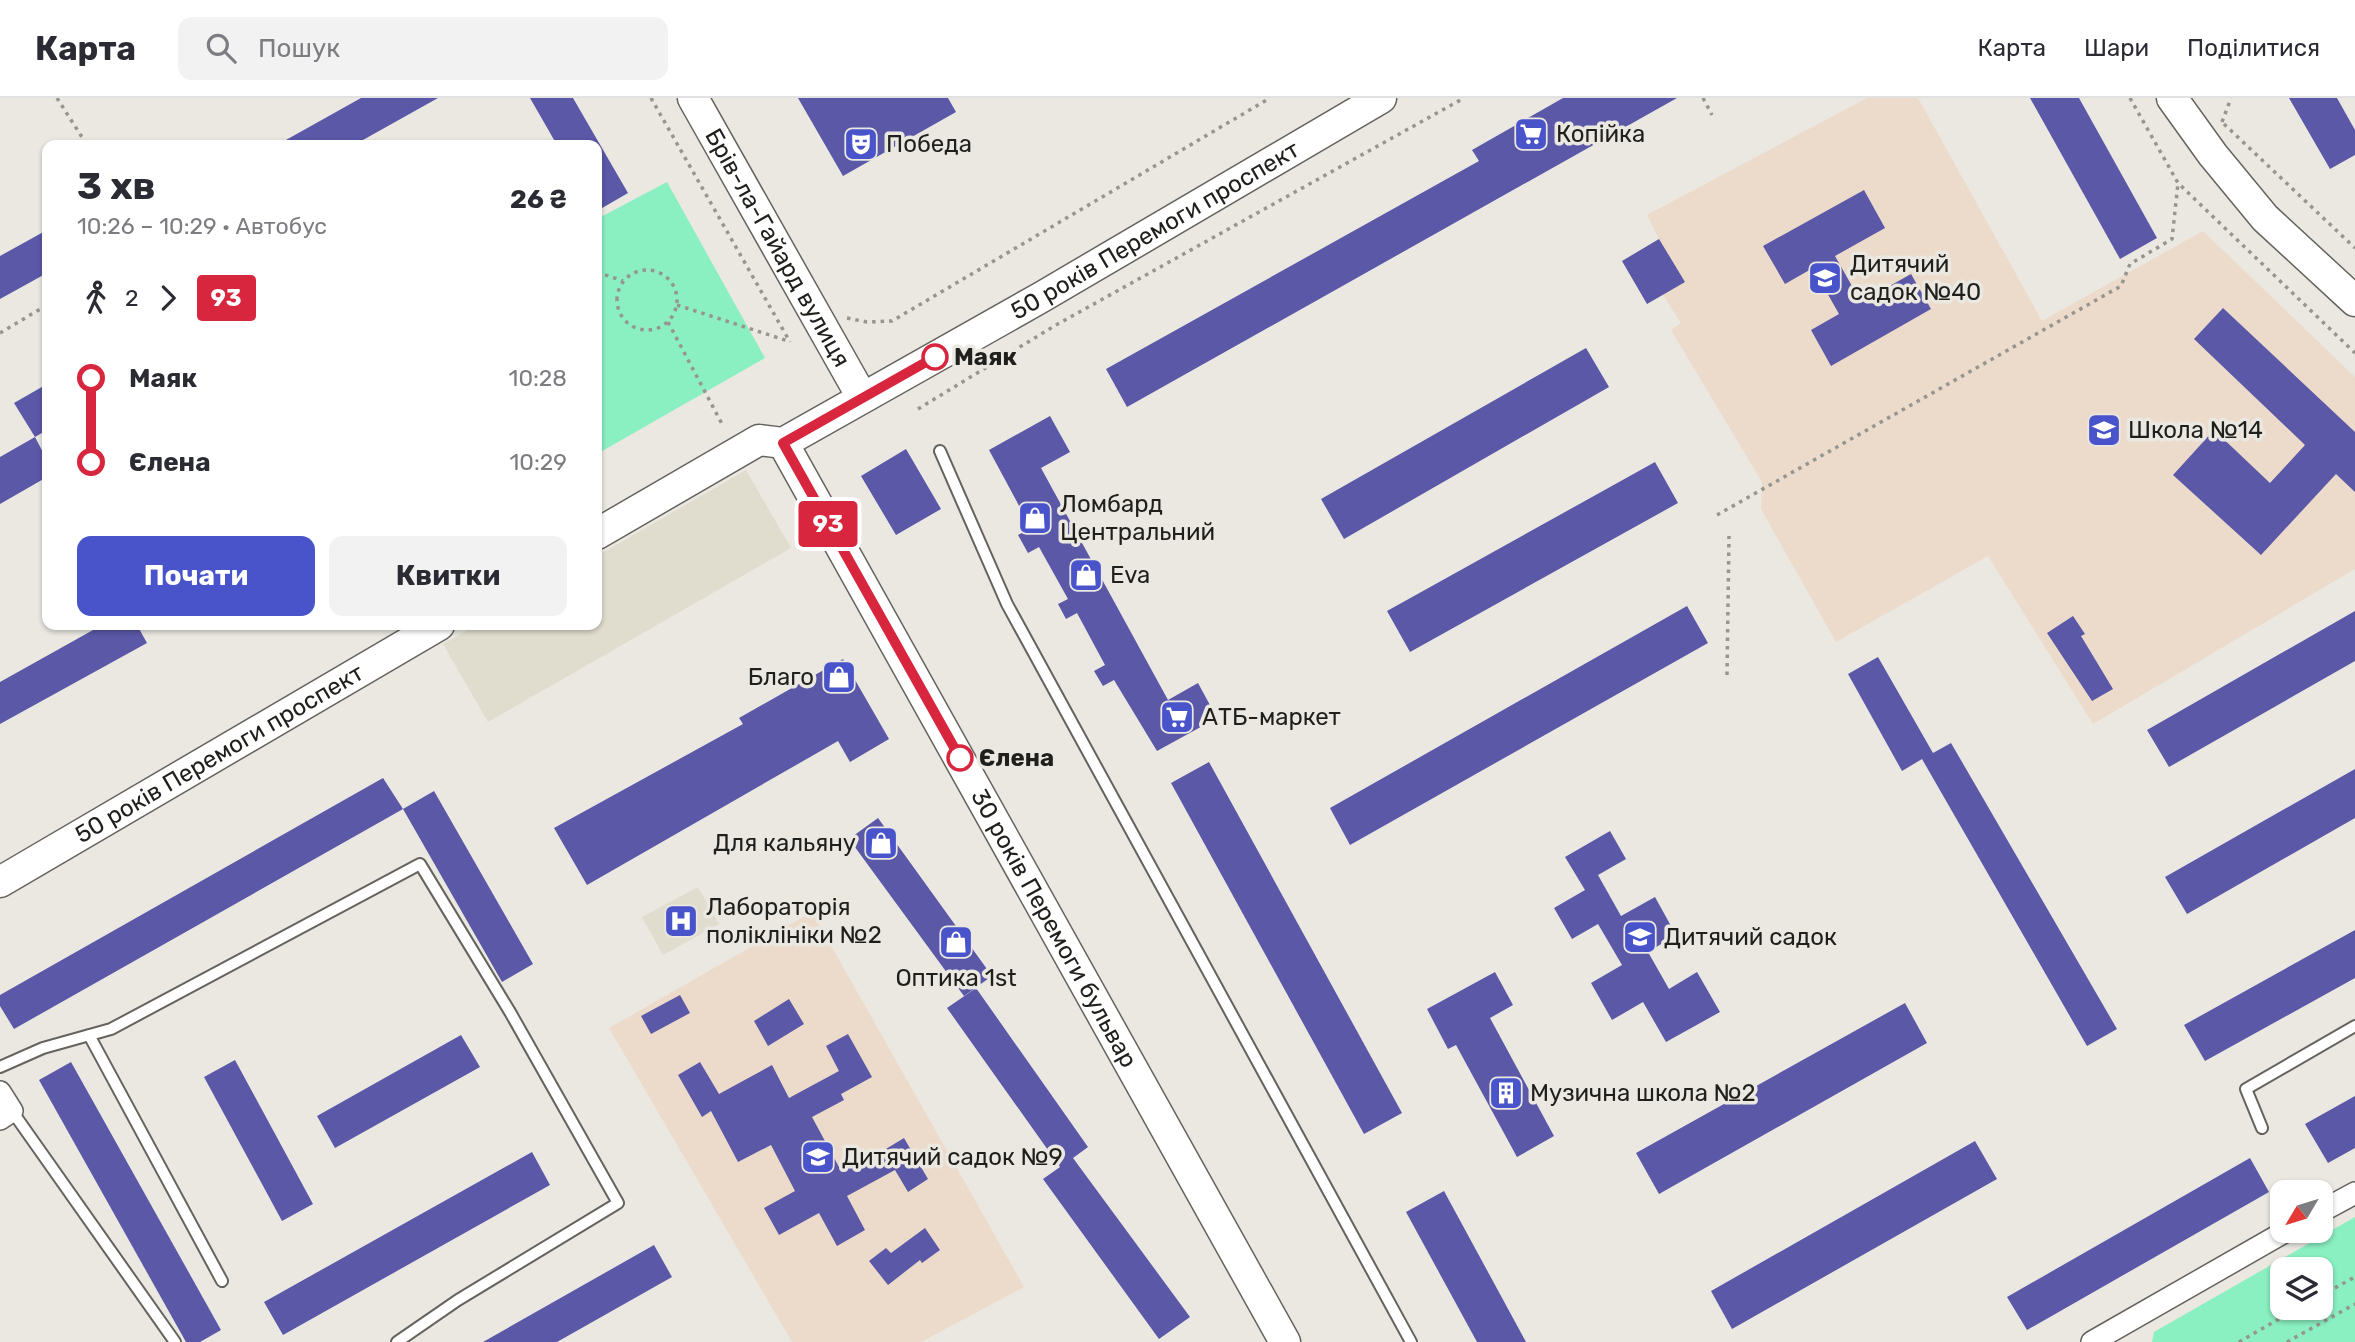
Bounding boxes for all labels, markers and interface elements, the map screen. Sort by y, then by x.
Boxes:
search box [178,17,668,80]
text: Карта [35,29,136,68]
icon: search [202,29,240,67]
text: Пошук [258,33,340,64]
text: Карта [1977,34,2046,62]
text: Шари [2084,34,2149,62]
text: Поділитися [2187,34,2320,62]
supermarket icon: Копійка [1512,115,1550,153]
place label: Копійка [1556,120,1645,148]
street label: Брів-ла-Гайард вулиця [699,124,856,372]
theatre icon: Победа [842,125,880,163]
place label: Победа [886,130,972,158]
street label: 50 років Перемоги проспект [1006,135,1304,326]
text: 3 хв [77,163,156,209]
text: 26 ₴ [510,184,567,215]
text: 10:26 – 10:29 · Автобус [77,212,327,240]
place label: Дитячий садок №40 [1850,250,1981,306]
school or university icon: Дитячий садок №40 [1806,259,1844,297]
icon: walk [77,279,115,317]
icon: forward [149,279,187,317]
text: 2 [125,284,139,312]
text: 93 [211,284,242,312]
place label: Маяк [954,343,1018,371]
marker: Маяк [922,344,948,370]
text: Маяк [129,363,197,394]
text: 10:28 [509,364,567,392]
school or university icon: Школа №14 [2085,411,2123,449]
place label: Школа №14 [2128,416,2263,444]
text: Єлена [129,447,211,478]
text: 10:29 [510,448,567,476]
place label: Ломбард Центральний [1060,490,1215,546]
shop icon: Ломбард Центральний [1016,499,1054,537]
line badge: 93 [796,501,860,547]
text: 93 [812,510,844,538]
button: Почати [77,536,315,616]
button: Квитки [329,536,567,616]
shop icon: Eva [1067,556,1105,594]
place label: Eva [1110,561,1150,589]
street label: 50 років Перемоги проспект [70,658,368,849]
shop icon: Благо [820,658,858,696]
place label: Благо [748,663,814,691]
supermarket icon: АТБ-маркет [1158,698,1196,736]
place label: АТБ-маркет [1202,703,1341,731]
place label: Єлена [979,744,1054,772]
marker: Єлена [947,745,973,771]
street label: 30 років Перемоги бульвар [965,784,1143,1073]
shop icon: Для кальяну [862,824,900,862]
place label: Для кальяну [713,829,856,857]
place label: Лабораторія поліклініки №2 [706,893,882,949]
hospital icon: Лабораторія поліклініки №2 [662,902,700,940]
school or university icon: Дитячий садок [1621,918,1659,956]
shop icon: Оптика 1st [937,923,975,961]
place label: Дитячий садок [1664,923,1837,951]
place label: Оптика 1st [895,964,1017,992]
building icon: Музична школа №2 [1487,1074,1525,1112]
place label: Музична школа №2 [1530,1079,1756,1107]
school or university icon: Дитячий садок №9 [799,1138,837,1176]
place label: Дитячий садок №9 [842,1143,1063,1171]
north arrow [2270,1180,2333,1242]
map controls [2270,1180,2333,1320]
button: layers [2270,1257,2333,1320]

